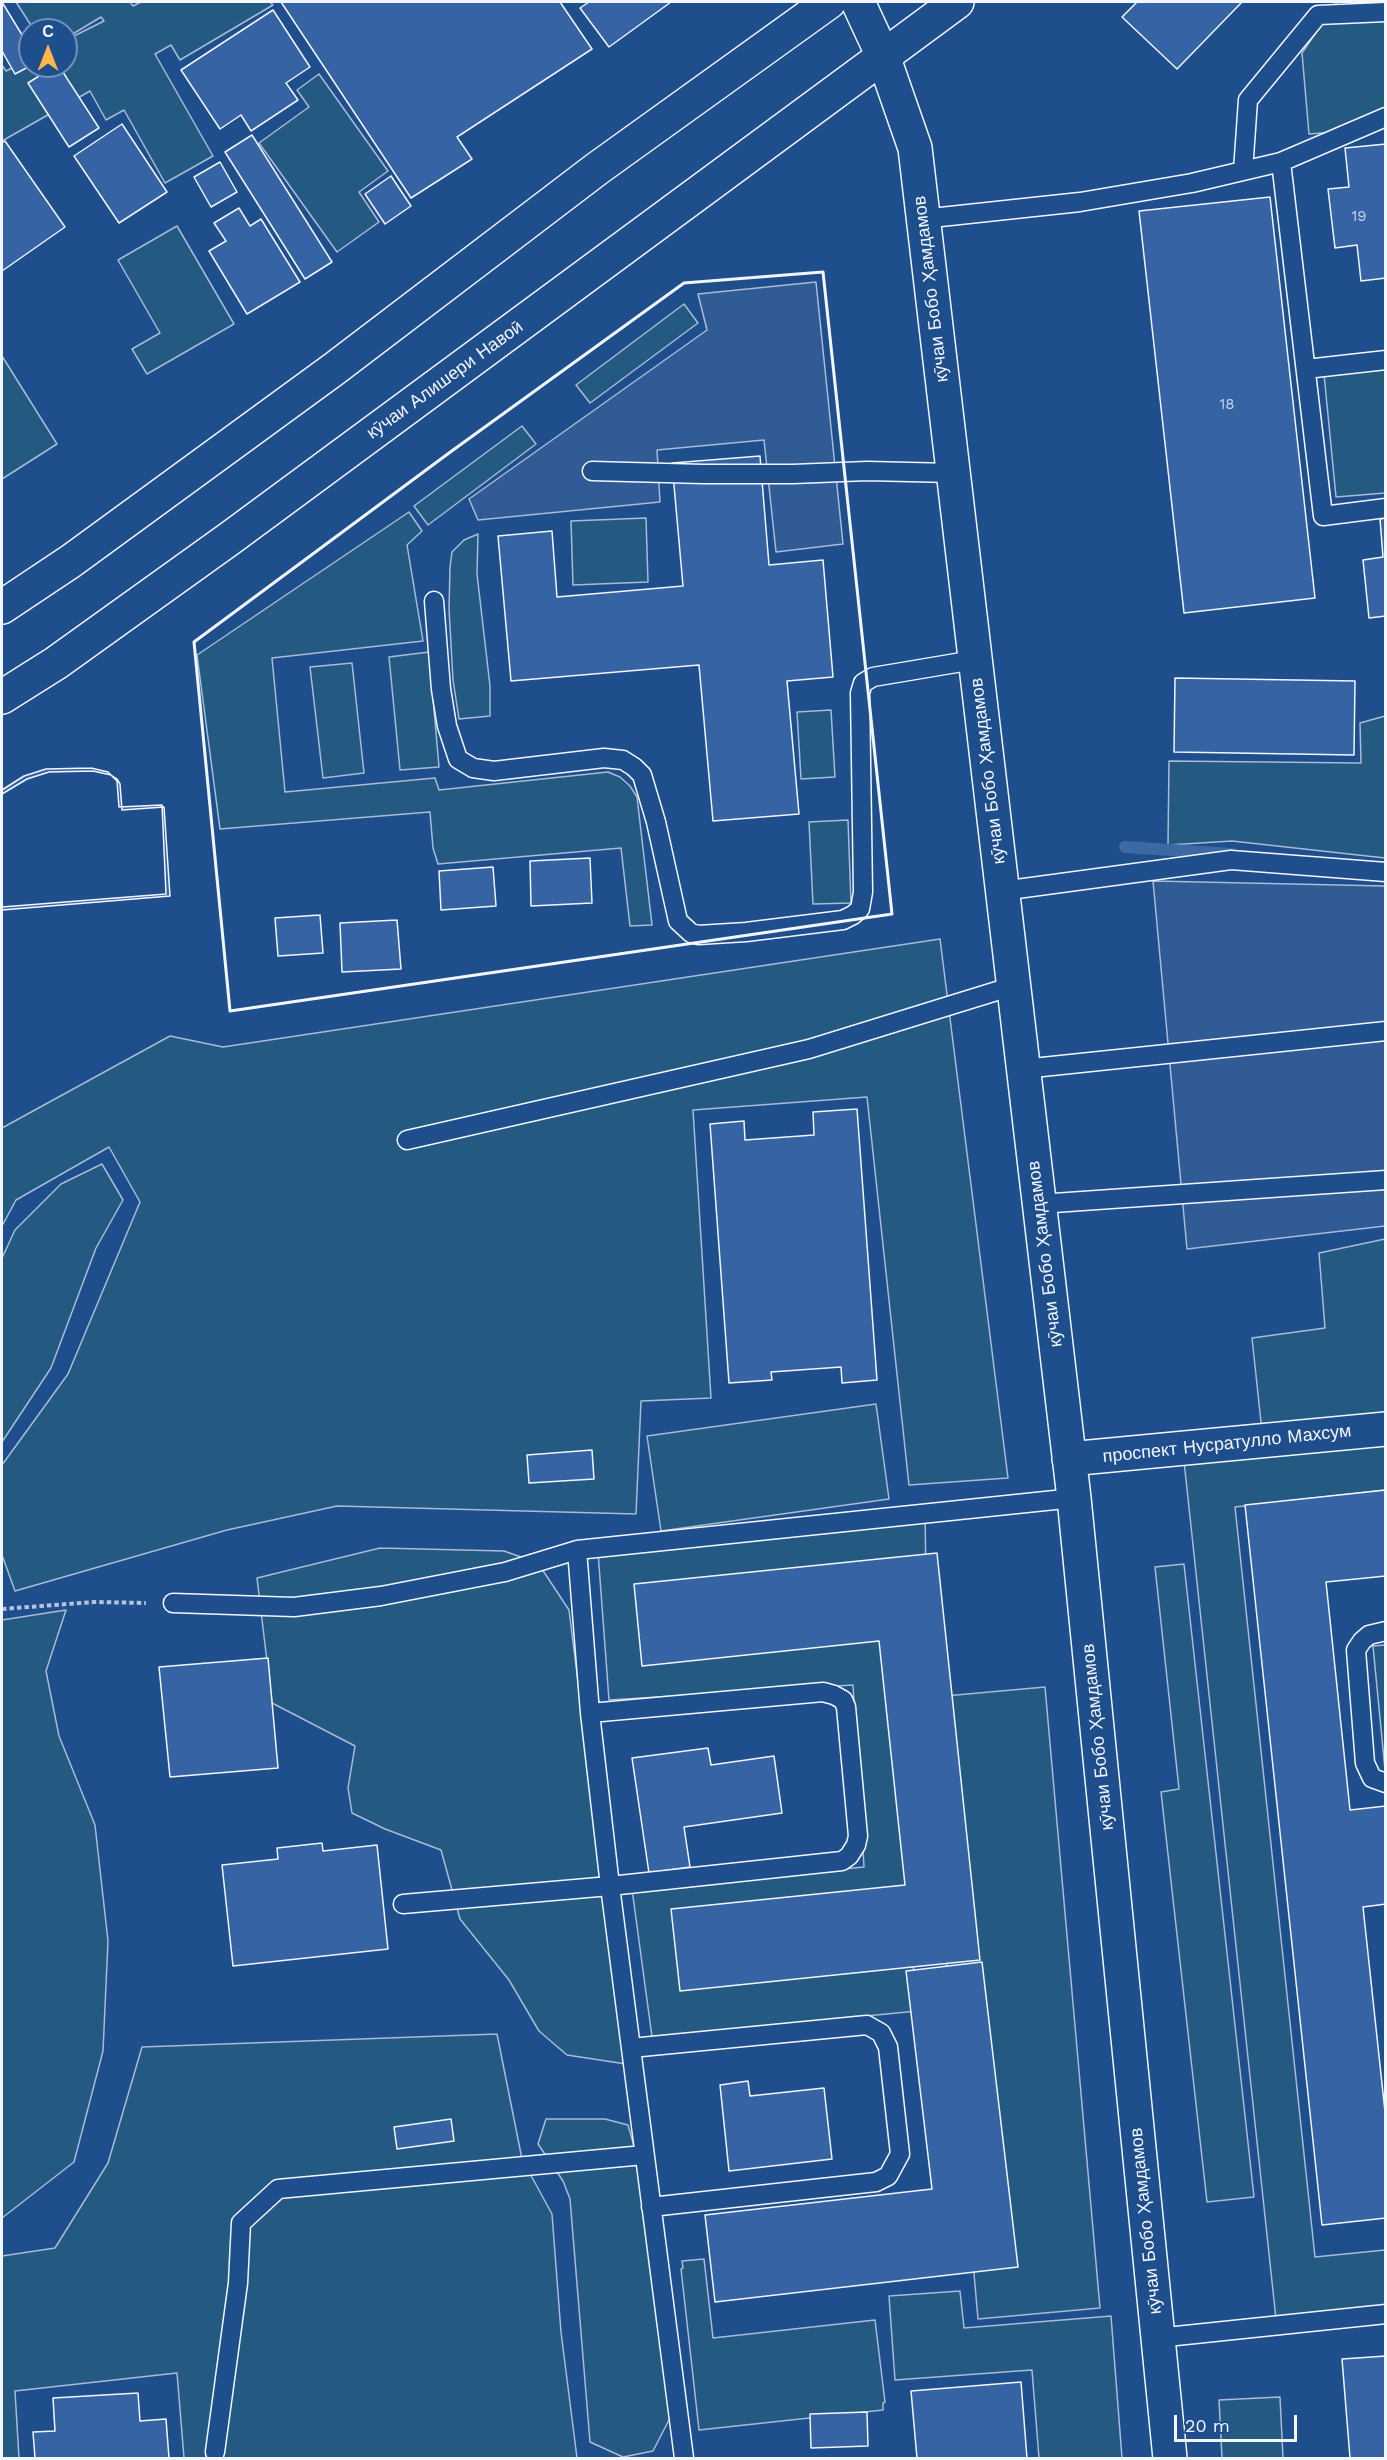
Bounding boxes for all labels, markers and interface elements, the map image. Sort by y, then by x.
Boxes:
north arrow [18,18,78,78]
text: С [42,22,54,41]
street label: кӯчаи Бобо Ҳамдамов [909,195,953,383]
house number: 19 [1351,208,1367,226]
street label: кӯчаи Алишери Навоӣ [363,316,527,444]
house number: 18 [1219,396,1235,414]
street label: кӯчаи Бобо Ҳамдамов [966,677,1010,865]
street label: кӯчаи Бобо Ҳамдамов [1023,1160,1067,1348]
street label: проспект Нусратулло Махсум [1102,1420,1352,1468]
street label: кӯчаи Бобо Ҳамдамов [1077,1643,1119,1831]
street label: кӯчаи Бобо Ҳамдамов [1125,2127,1167,2315]
scale bar [1177,2403,1300,2441]
text: 20 m [1185,2415,1230,2436]

